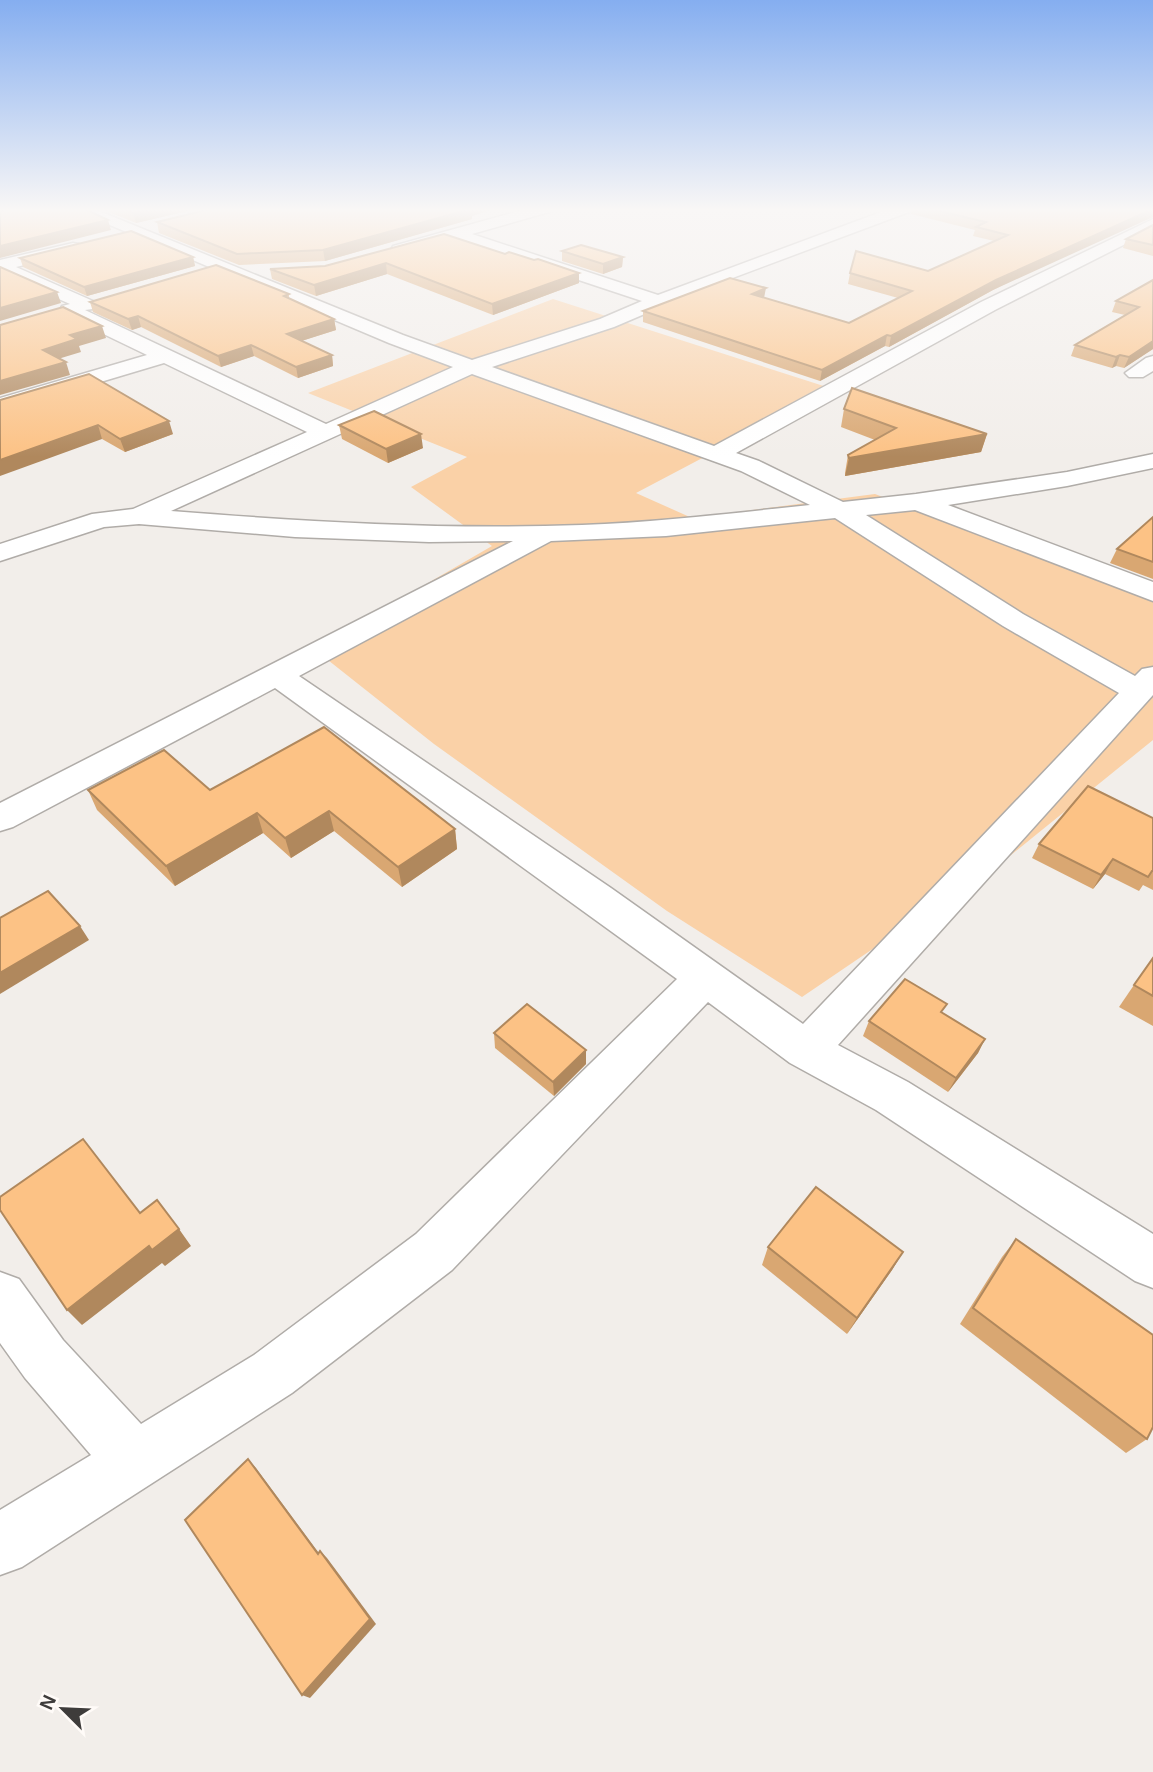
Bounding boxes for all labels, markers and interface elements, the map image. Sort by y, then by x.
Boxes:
north arrow [28,1674,98,1744]
text: N [36,1692,60,1713]

